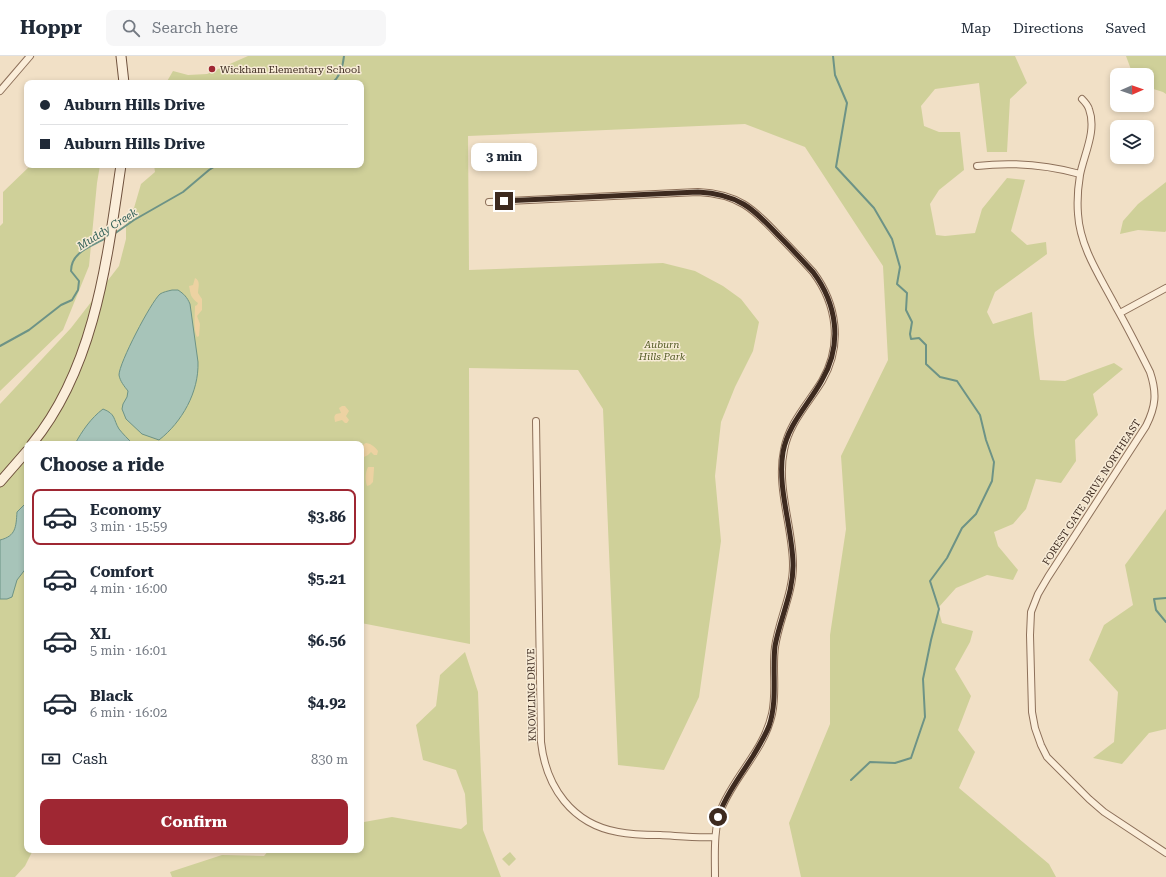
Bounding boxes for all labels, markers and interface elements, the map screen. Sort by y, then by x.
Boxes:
search box [106,10,386,46]
text: Hoppr [20,16,82,39]
icon: search [120,17,142,39]
text: Search here [152,19,238,37]
text: Map [961,20,991,36]
text: Directions [1013,20,1083,36]
text: Saved [1105,20,1146,36]
marker: Wickham Elementary School [207,64,217,74]
place label: Wickham Elementary School [220,64,360,75]
north arrow [1110,68,1154,112]
map controls [1110,68,1154,164]
text: Auburn Hills Drive [64,96,205,114]
button: layers [1110,120,1154,164]
text: Auburn Hills Drive [64,135,205,153]
callout: 3 min [471,143,537,171]
text: 3 min [486,149,522,164]
route end [495,192,513,210]
water label: Muddy Creek [74,206,140,254]
park label: Auburn Hills Park [638,339,686,362]
street label: FOREST GATE DRIVE NORTHEAST [1040,417,1143,567]
text: Choose a ride [40,454,164,475]
icon: car [42,499,78,535]
text: Economy [90,501,161,519]
text: $3.86 [308,508,346,526]
text: 3 min · 15:59 [90,519,167,534]
icon: car [42,561,78,597]
text: Comfort [90,563,154,581]
text: $5.21 [308,570,346,588]
text: 4 min · 16:00 [90,581,167,596]
icon: car [42,623,78,659]
text: XL [90,625,111,643]
text: $6.56 [308,632,346,650]
text: 5 min · 16:01 [90,643,167,658]
street label: KNOWLING DRIVE [525,648,538,742]
icon: car [42,685,78,721]
text: Black [90,687,133,705]
text: $4.92 [308,694,346,712]
text: 6 min · 16:02 [90,705,167,720]
icon: cash [40,748,62,770]
text: Cash [72,750,108,768]
text: 830 m [311,752,348,767]
button: Confirm [40,799,348,845]
route start [709,808,727,826]

